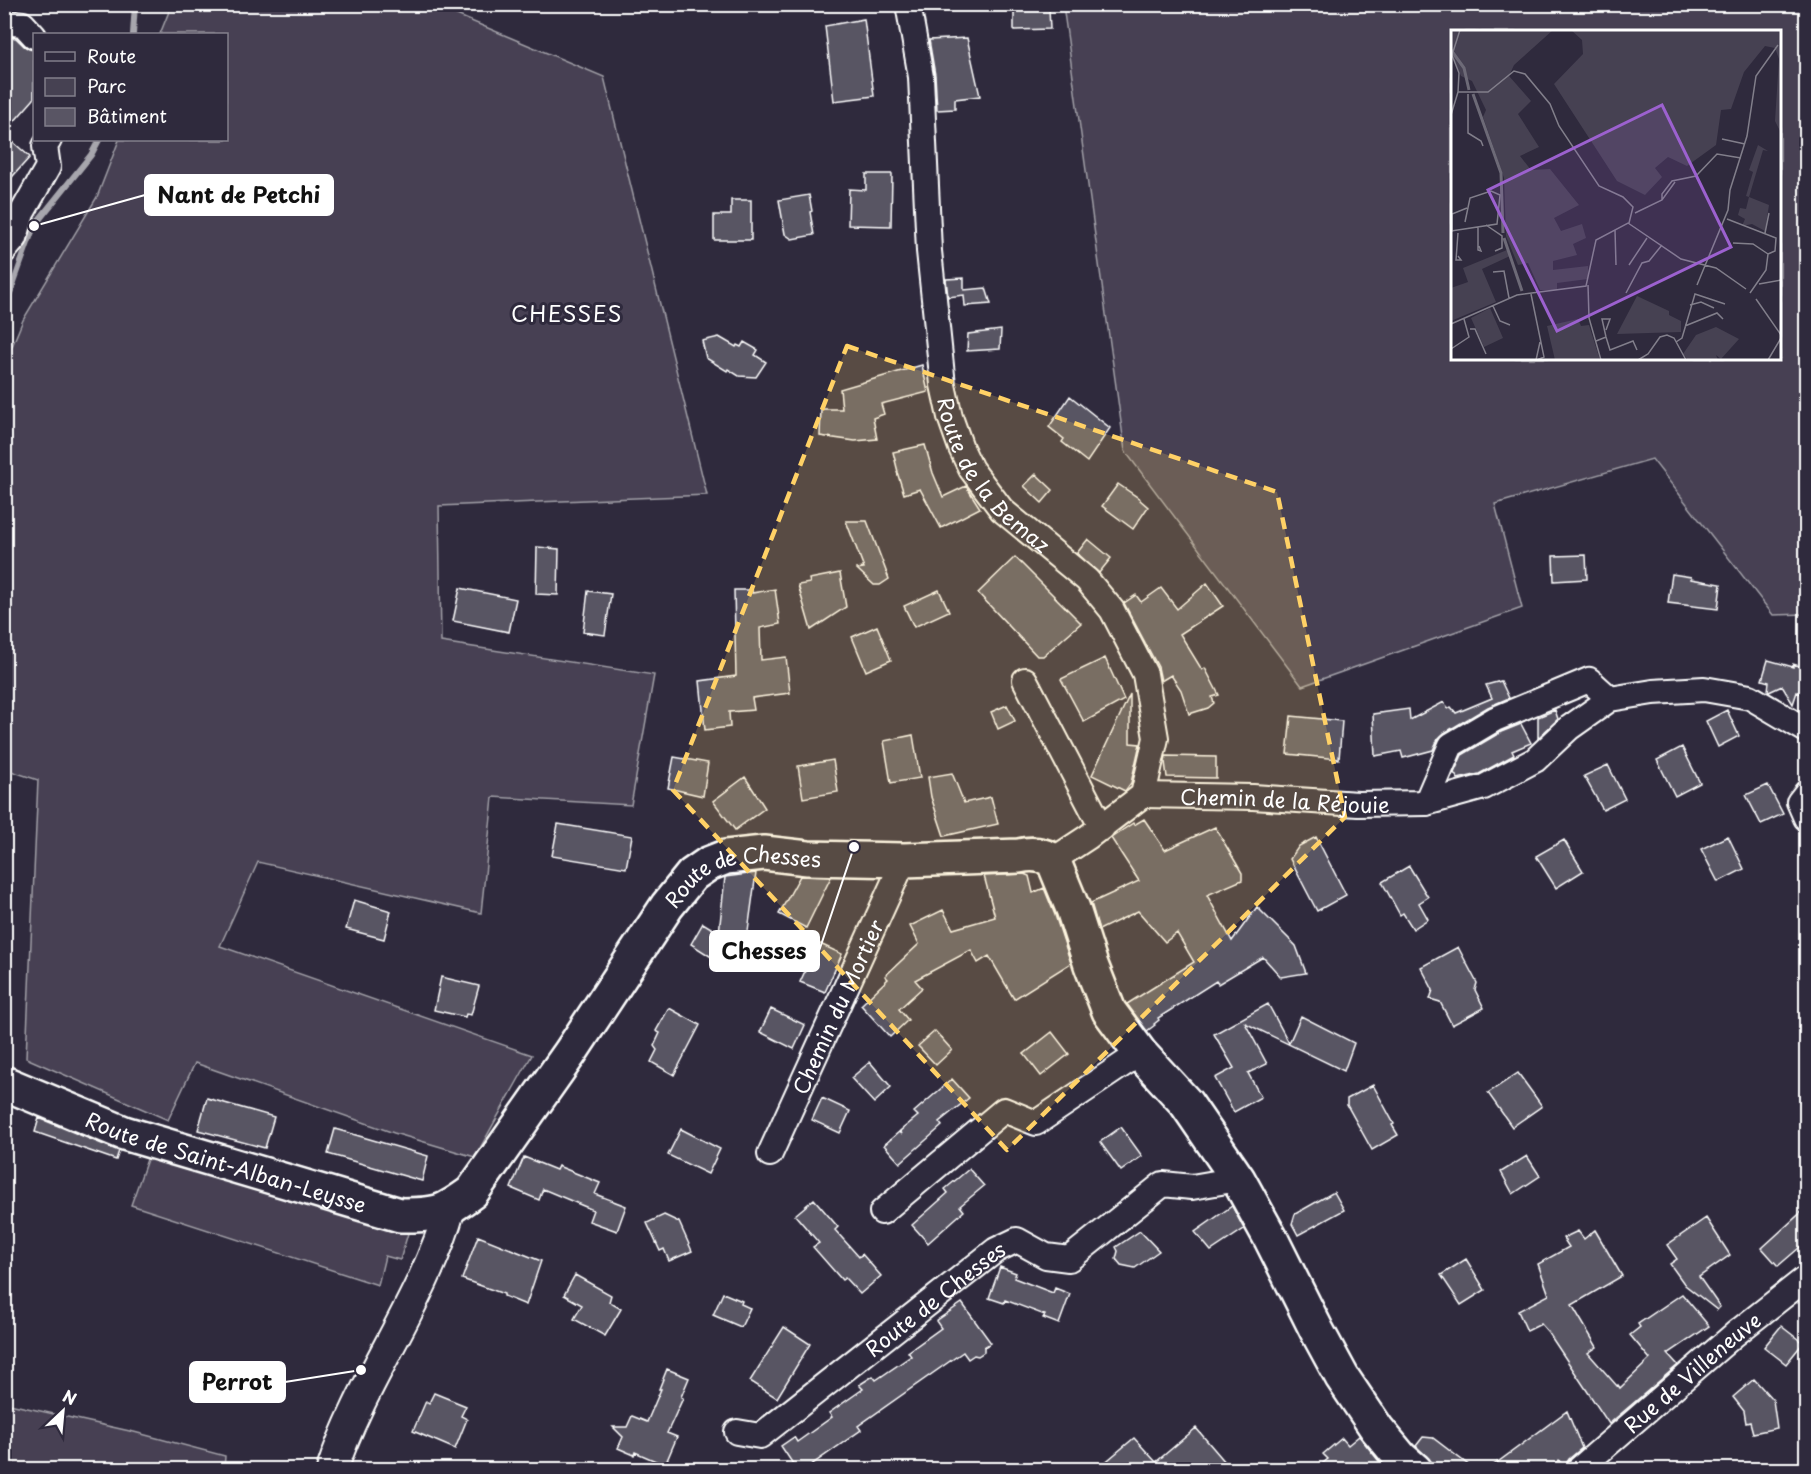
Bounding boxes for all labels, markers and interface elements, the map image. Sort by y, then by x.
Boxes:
inset map [1451,30,1781,360]
legend [33,33,228,141]
text: Route [87,42,137,69]
text: Parc [87,72,126,99]
text: Bâtiment [87,102,167,129]
callout: Nant de Petchi [145,175,333,215]
text: Nant de Petchi [158,177,321,210]
district label: CHESSES [511,296,623,329]
street label: Route de la Bemaz [930,394,1058,560]
street label: Chemin de la Réjouie [1180,780,1390,820]
street label: Route de Chesses [656,836,821,914]
street label: Chemin du Mortier [783,914,891,1099]
callout: Chesses [710,931,819,971]
text: Chesses [721,933,807,966]
street label: Route de Saint-Alban-Leysse [81,1103,370,1220]
street label: Route de Chesses [858,1232,1010,1364]
street label: Rue de Villeneuve [1616,1304,1767,1440]
callout: Perrot [190,1362,285,1402]
text: Perrot [201,1364,273,1397]
north arrow [33,1381,93,1441]
text: N [59,1383,81,1410]

